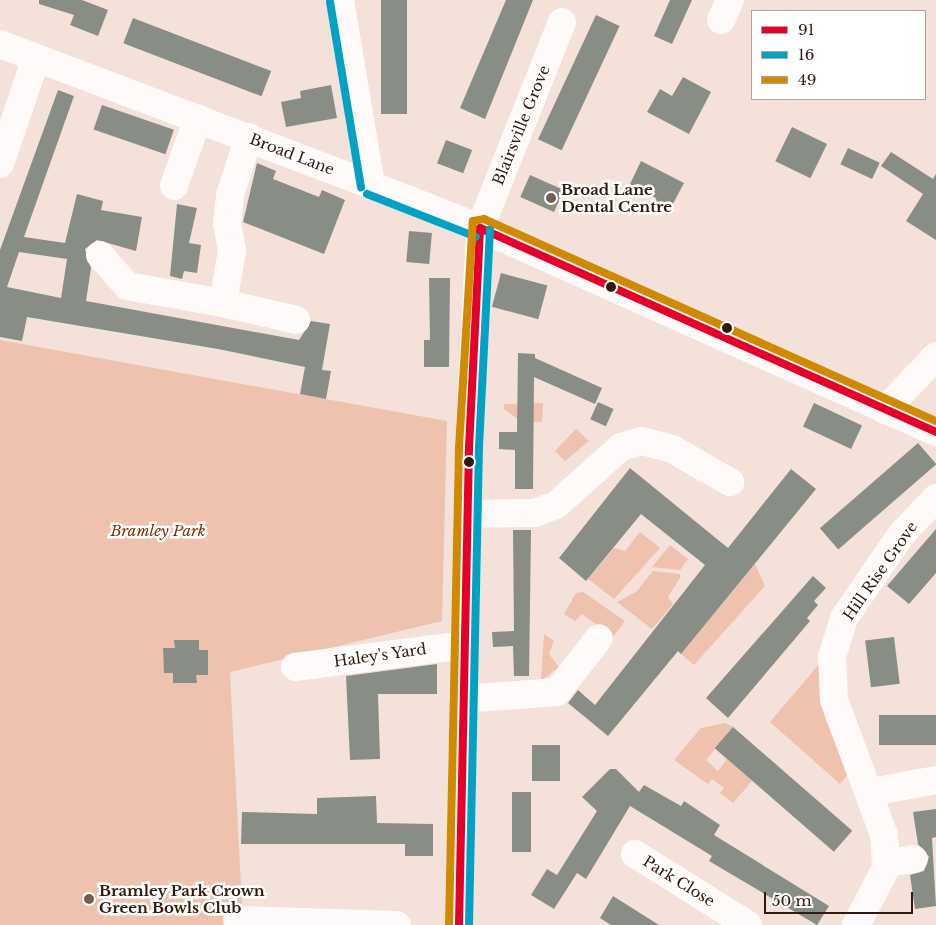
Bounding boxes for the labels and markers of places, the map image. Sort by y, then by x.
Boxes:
place label: Broad Lane Dental Centre [561,180,672,215]
marker: Broad Lane Dental Centre [545,192,557,204]
unlabelled marker [606,282,616,292]
unlabelled marker [722,323,732,333]
unlabelled marker [464,457,474,467]
place label: Bramley Park Crown Green Bowls Club [99,881,265,916]
marker: Bramley Park Crown Green Bowls Club [83,893,95,905]

